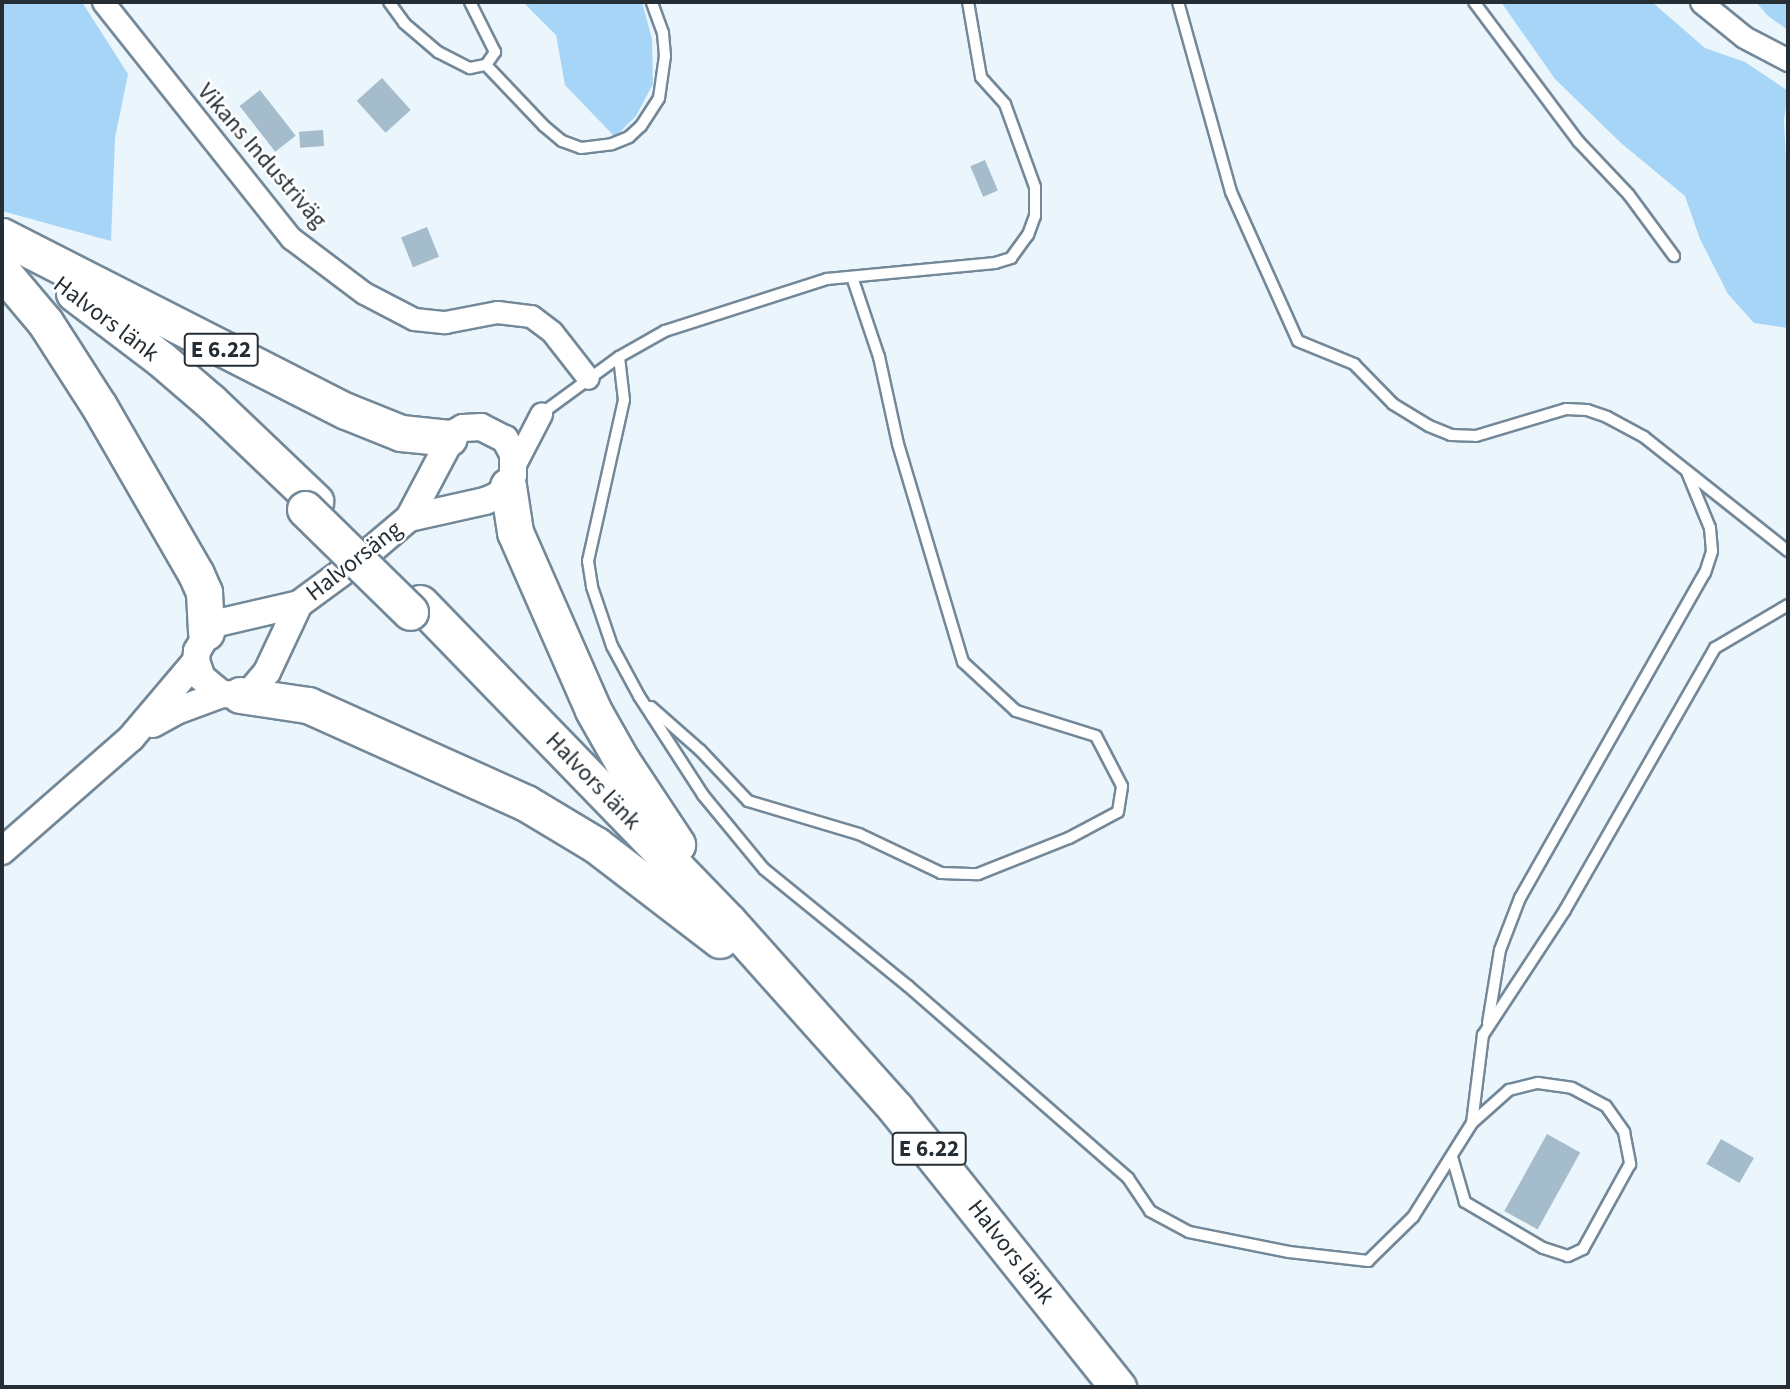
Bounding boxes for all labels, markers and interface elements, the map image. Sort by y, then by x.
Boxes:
street label: Vikans Industriväg [191,78,333,234]
street label: Halvors länk [48,270,164,368]
road number: E 6.22 [182,330,260,370]
street label: Halvorsäng [300,515,408,607]
street label: Halvors länk [539,726,647,836]
road number: E 6.22 [890,1130,968,1168]
street label: Halvors länk [961,1194,1061,1310]

